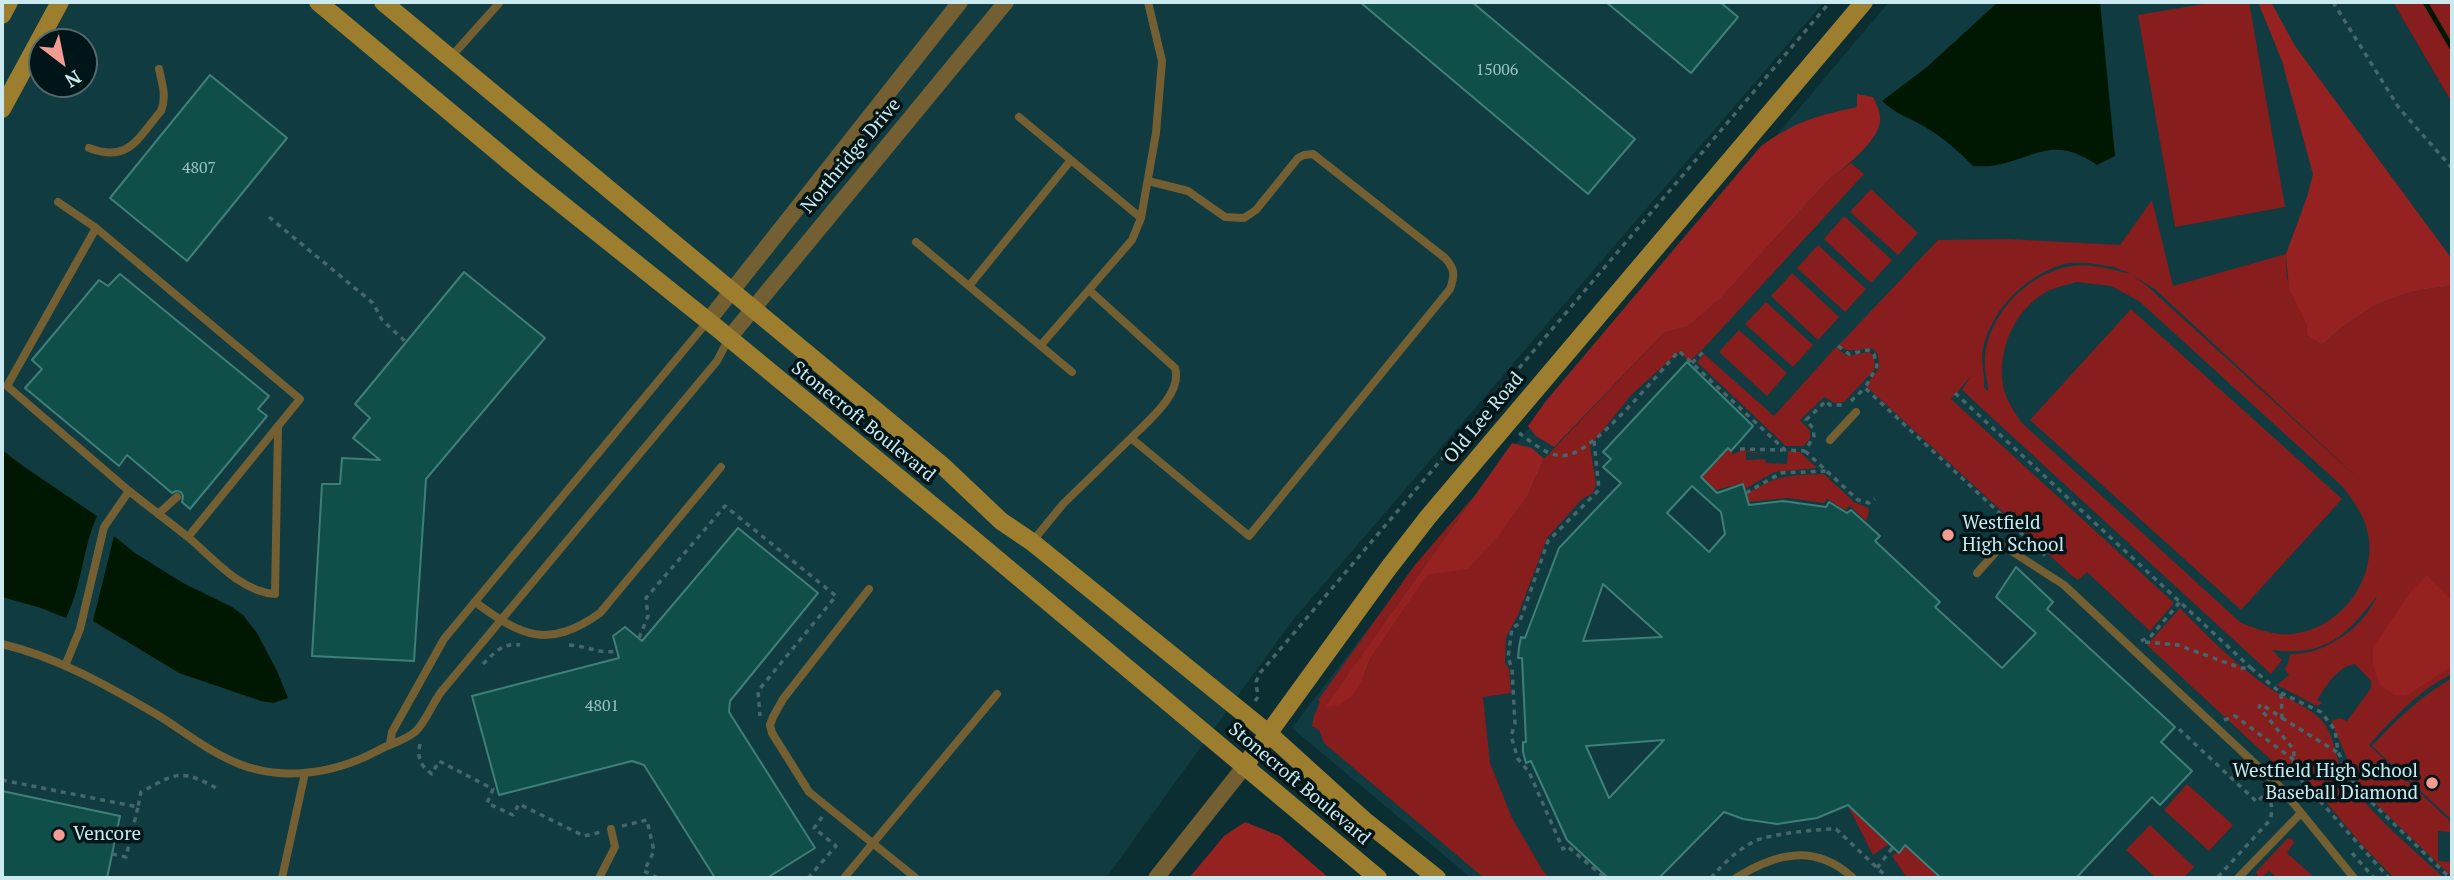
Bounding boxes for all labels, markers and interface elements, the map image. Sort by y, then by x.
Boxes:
north arrow [28,28,98,98]
house number: 15006 [1476,60,1518,80]
text: N [61,65,86,94]
street label: Northridge Drive [796,94,906,218]
house number: 4807 [182,158,216,178]
street label: Stonecroft Boulevard [787,357,939,487]
street label: Old Lee Road [1439,368,1529,468]
place label: Westfield High School [1962,513,2064,557]
marker: Westfield High School [1940,527,1956,543]
house number: 4801 [585,696,619,716]
street label: Stonecroft Boulevard [1223,718,1375,850]
place label: Westfield High School Baseball Diamond [2233,761,2418,805]
marker: Westfield High School Baseball Diamond [2424,775,2440,791]
place label: Vencore [73,824,141,846]
marker: Vencore [51,827,67,843]

